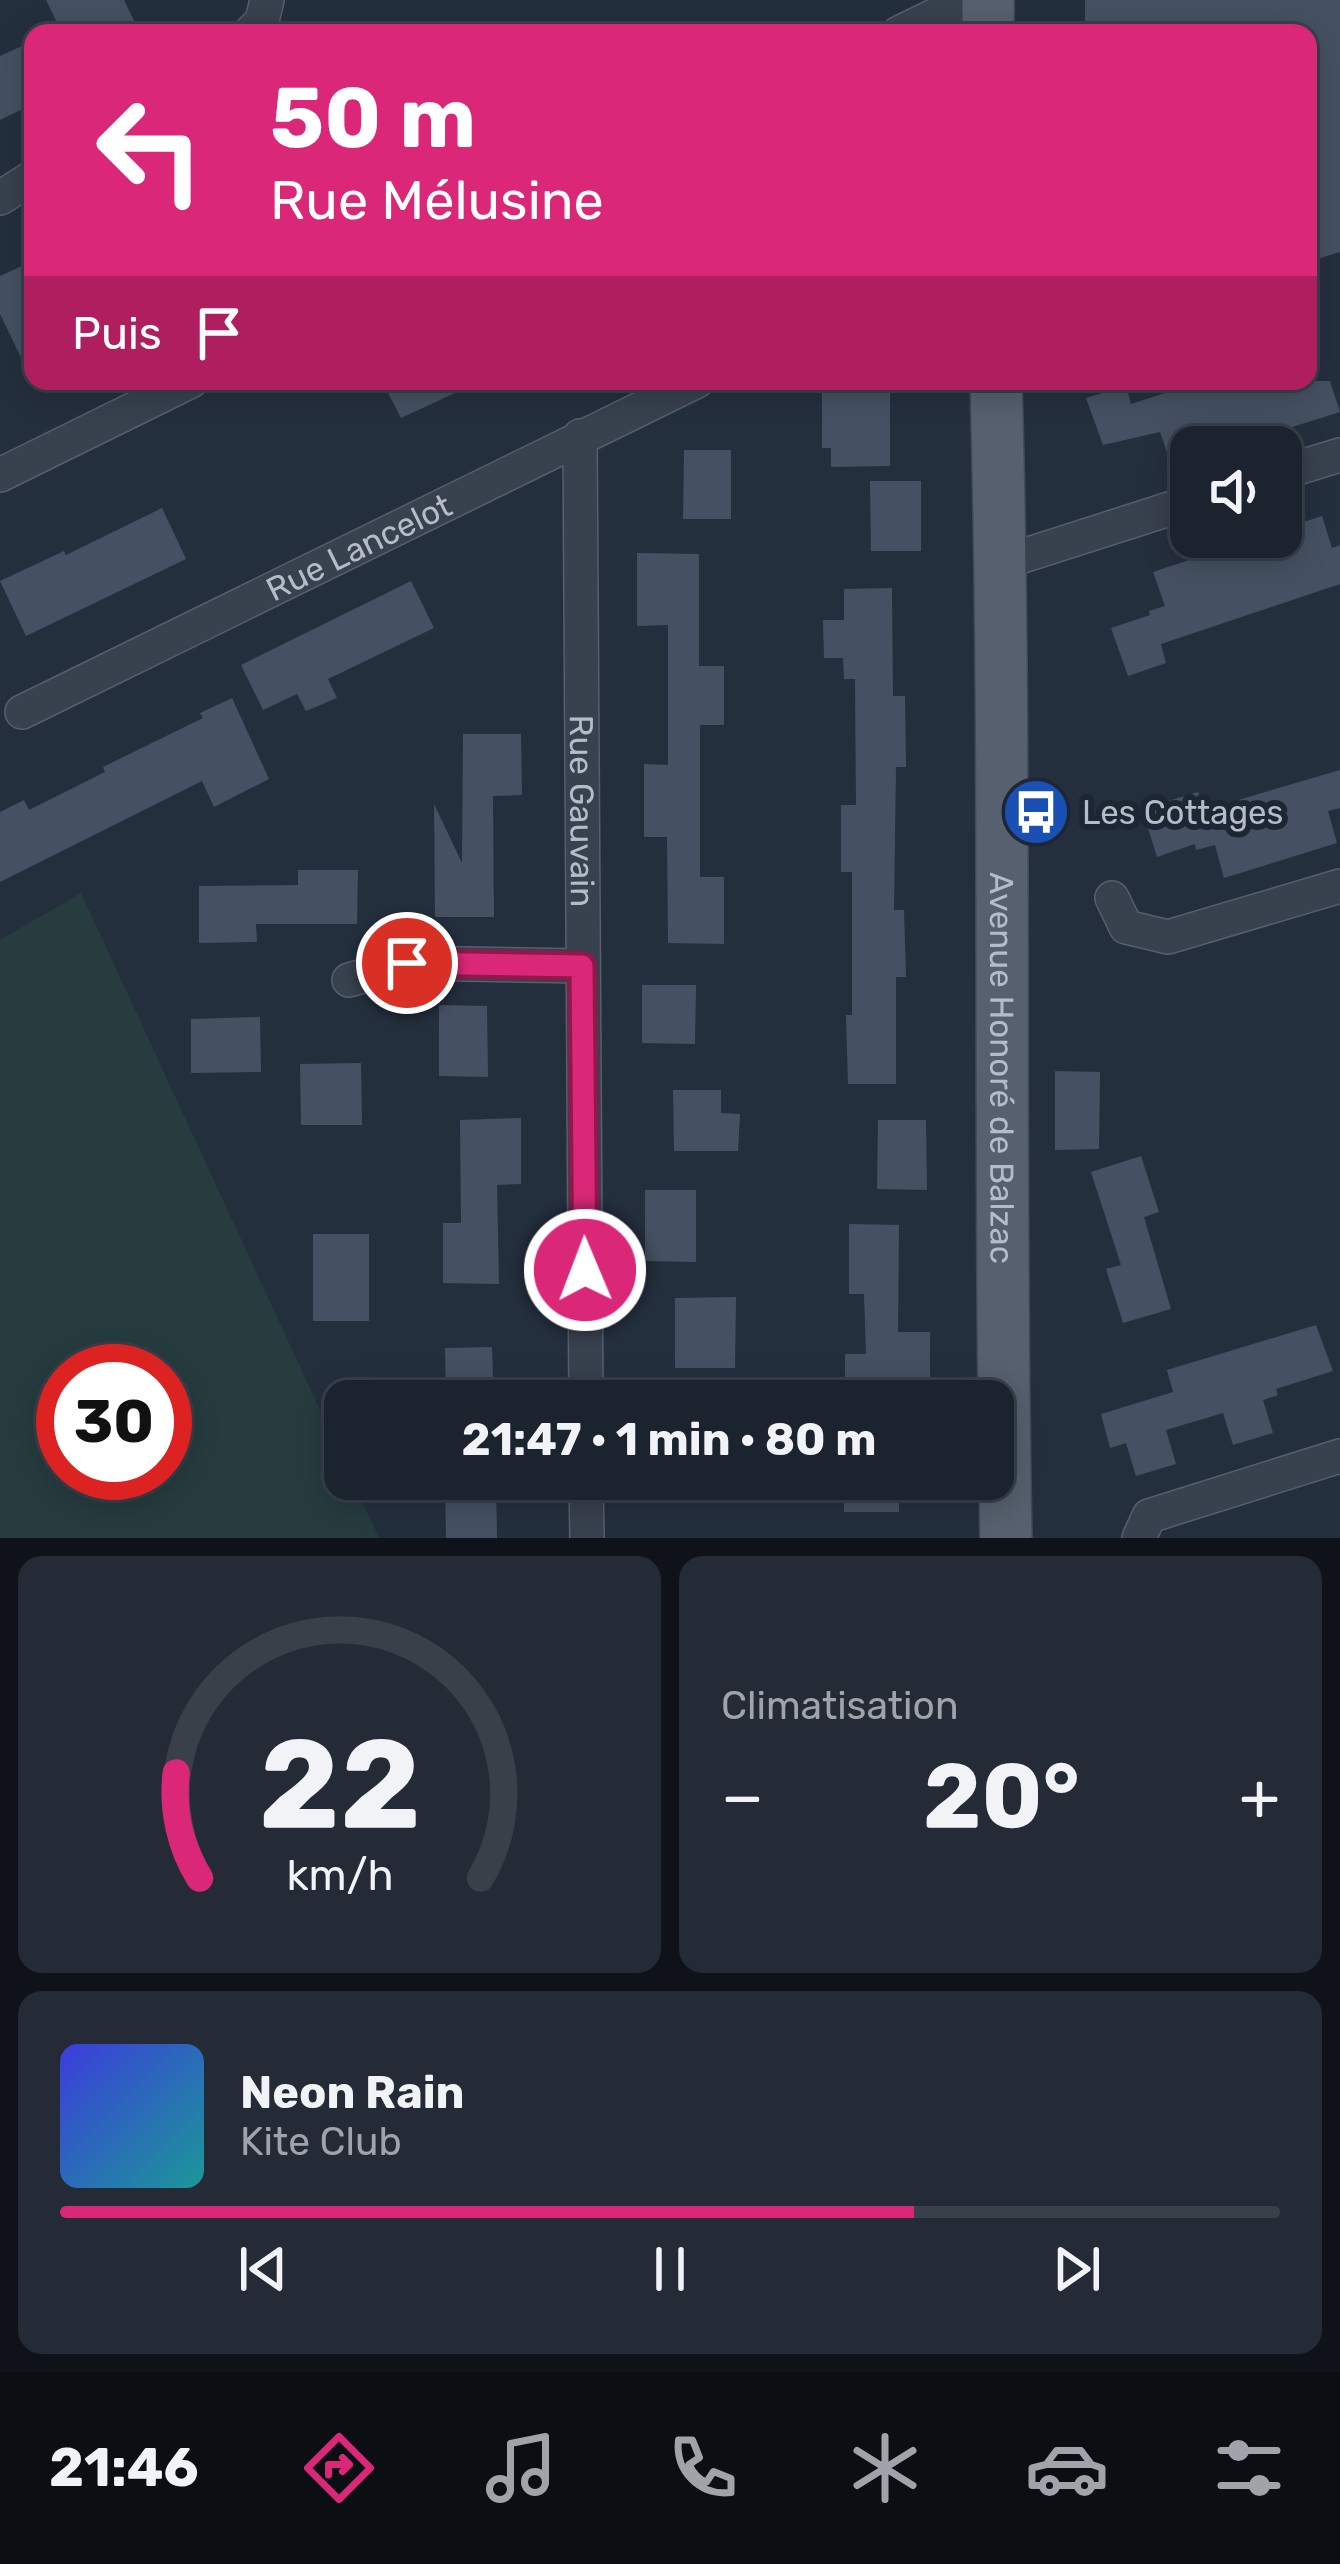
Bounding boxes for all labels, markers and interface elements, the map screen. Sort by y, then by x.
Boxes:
text: 50 m [270,68,476,168]
icon: left [72,72,228,228]
text: Rue Mélusine [270,169,604,233]
icon: arrive [186,300,252,366]
text: Puis [72,307,162,360]
map controls [1170,426,1302,558]
button: sound [1170,426,1302,558]
street label: Rue Lancelot [260,485,458,609]
street label: Rue Gauvain [562,715,602,907]
bus stop icon: Les Cottages [1001,777,1071,847]
place label: Les Cottages [1082,793,1283,832]
street label: Avenue Honoré de Balzac [983,872,1022,1264]
pin [356,912,458,1014]
icon: arrive [374,930,440,996]
position arrow [522,1207,648,1333]
speed limit sign: 30 [36,1344,192,1500]
text: 21:47 · 1 min · 80 m [461,1413,877,1466]
text: Climatisation [721,1683,959,1729]
text: 22 [258,1710,421,1858]
text: 20° [923,1743,1080,1850]
text: − [721,1757,764,1836]
text: + [1239,1757,1280,1836]
text: km/h [286,1849,393,1900]
text: Neon Rain [240,2066,465,2119]
text: Kite Club [240,2119,402,2165]
icon: previous [230,2236,296,2302]
icon: pause [637,2236,703,2302]
icon: next [1044,2236,1110,2302]
icon: directions [297,2426,381,2510]
icon: music [479,2426,563,2510]
icon: phone [661,2426,745,2510]
icon: climate [843,2426,927,2510]
icon: car [1025,2426,1109,2510]
icon: filters [1207,2426,1291,2510]
text: 21:46 [49,2436,199,2500]

